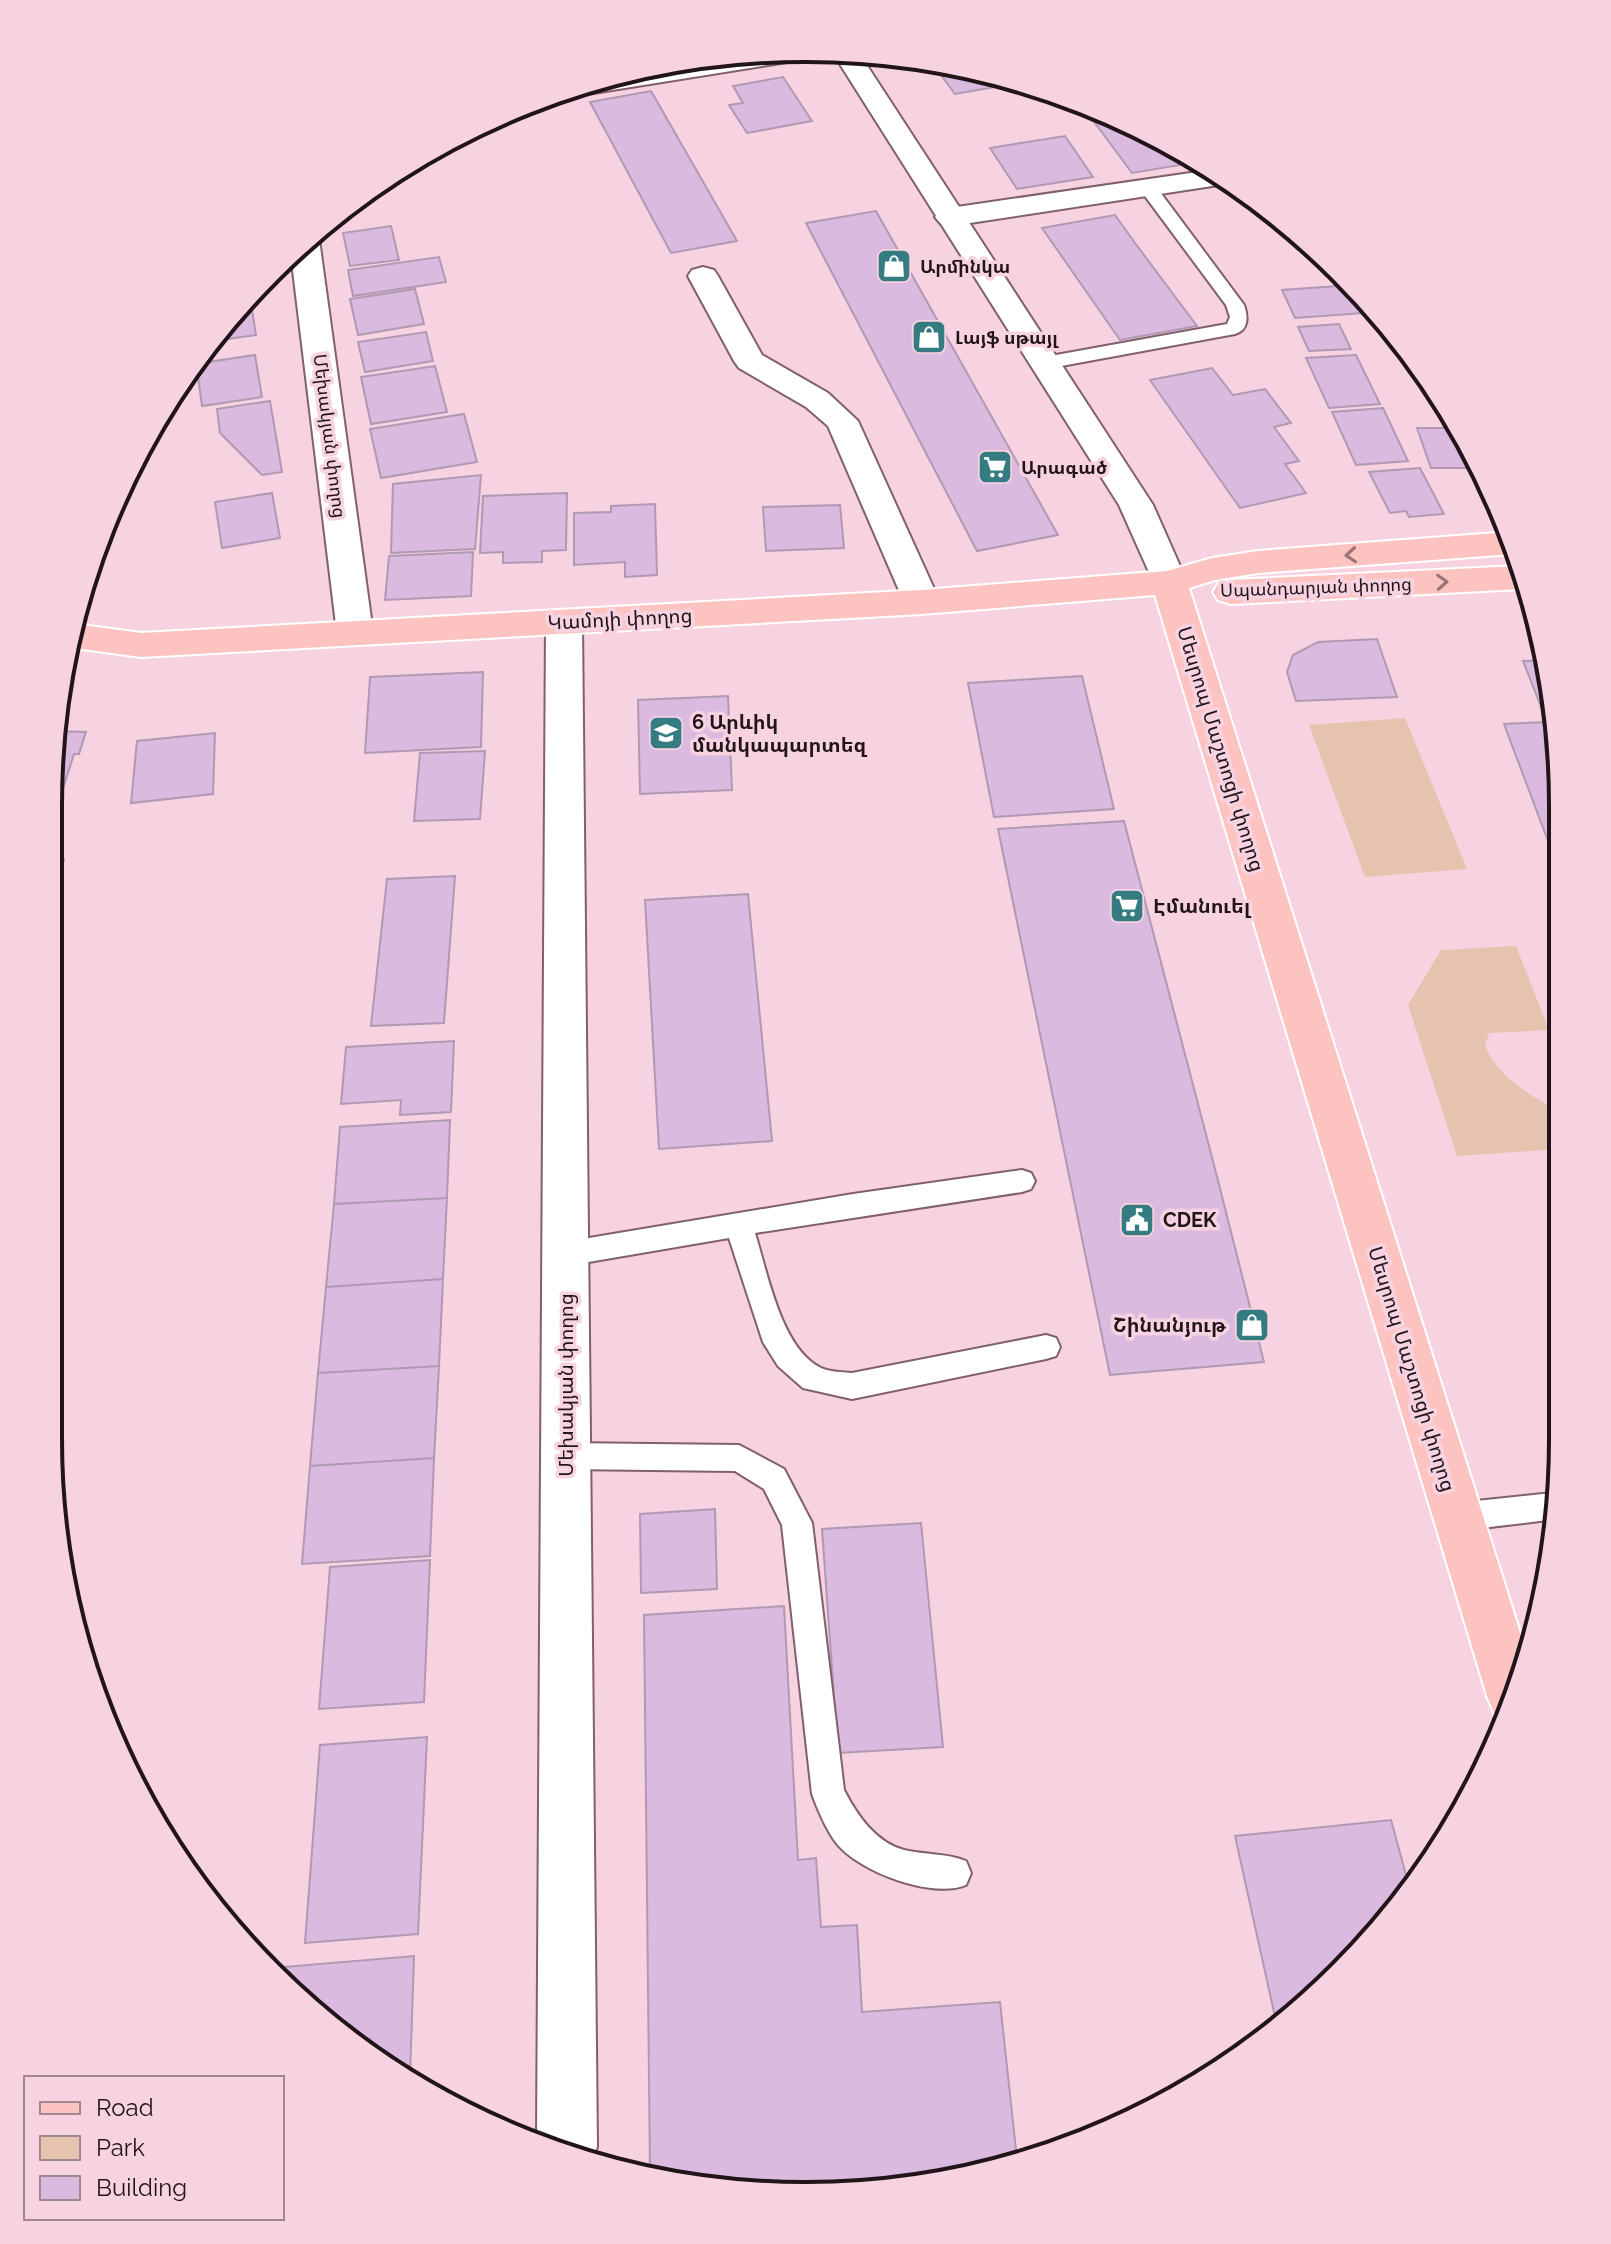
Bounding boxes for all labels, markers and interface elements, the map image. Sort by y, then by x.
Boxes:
shop icon: Արմինկա [875,247,913,285]
place label: Արմինկա [920,256,1010,277]
shop icon: Լայֆ սթայլ [910,318,948,356]
place label: Լայֆ սթայլ [955,327,1059,348]
street label: Մեխակյան փողոց [310,353,350,519]
supermarket icon: Արագած [976,448,1014,486]
place label: Արագած [1021,457,1107,478]
one-way arrow [1344,546,1357,563]
street label: Սպանդարյան փողոց [1220,573,1412,601]
one-way arrow [1436,574,1449,591]
street label: Կամոյի փողոց [547,603,693,635]
street label: Մեսրոպ Մաշտոցի փողոց [1172,624,1270,874]
place label: 6 Արևիկ մանկապարտեզ [692,710,867,757]
school or university icon: 6 Արևիկ մանկապարտեզ [647,714,685,752]
supermarket icon: Էմանուել [1108,887,1146,925]
place label: Էմանուել [1153,894,1252,918]
public building icon: CDEK [1118,1201,1156,1239]
place label: CDEK [1163,1208,1217,1232]
street label: Մեսրոպ Մաշտոցի փողոց [1363,1244,1461,1494]
street label: Մեխակյան փողոց [554,1293,578,1477]
shop icon: Շինանյութ [1233,1306,1271,1344]
place label: Շինանյութ [1113,1313,1227,1337]
legend [24,2076,284,2220]
text: Road [96,2093,154,2122]
text: Park [96,2133,145,2162]
text: Building [96,2173,187,2202]

